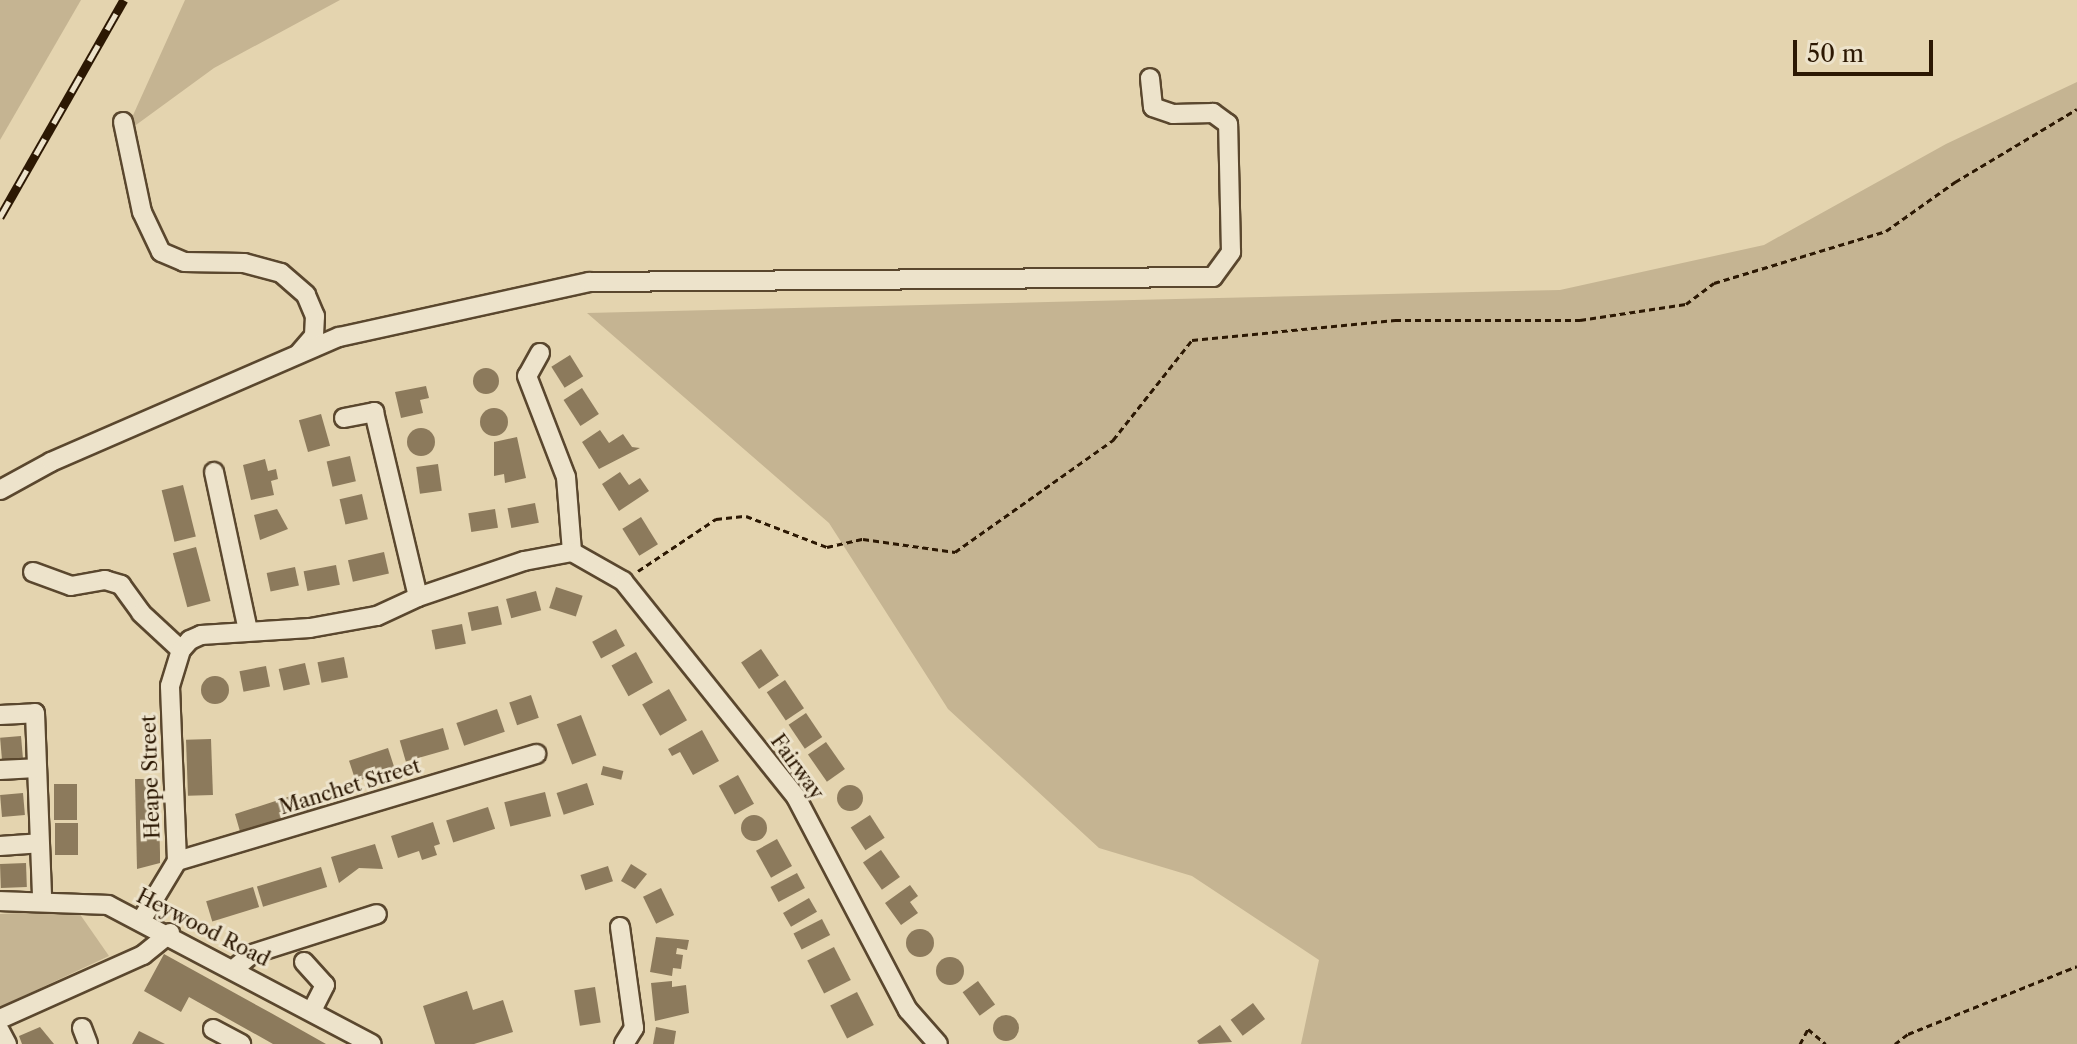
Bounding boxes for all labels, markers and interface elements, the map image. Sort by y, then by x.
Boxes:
scale bar [1797,24,1937,74]
text: 50 m [1807,39,1864,68]
street label: Heape Street [137,715,165,839]
street label: Fairway [765,730,829,804]
street label: Manchet Street [276,754,424,820]
street label: Heywood Road [132,884,274,972]

